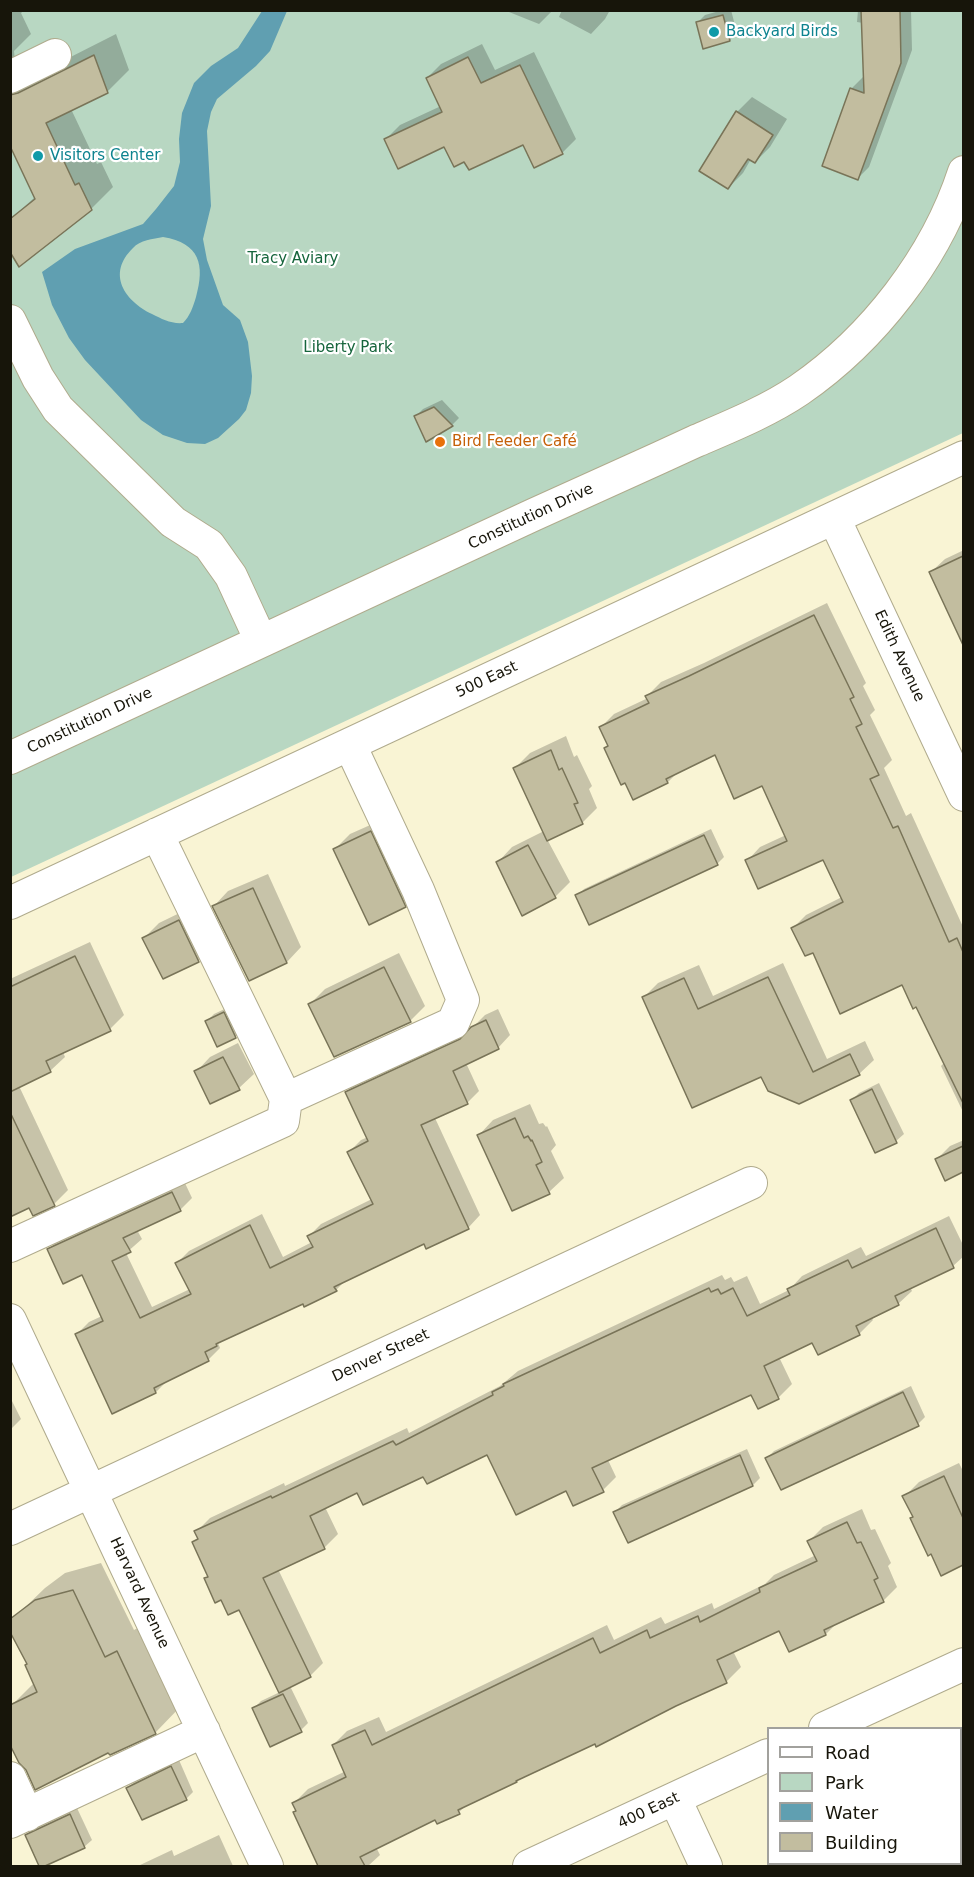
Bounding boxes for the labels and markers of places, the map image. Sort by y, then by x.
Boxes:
place label: Backyard Birds [726,23,838,41]
marker: Backyard Birds [707,25,721,39]
place label: Visitors Center [50,147,160,165]
marker: Visitors Center [31,149,45,163]
place label: Bird Feeder Café [452,433,577,451]
marker: Bird Feeder Café [433,435,447,449]

